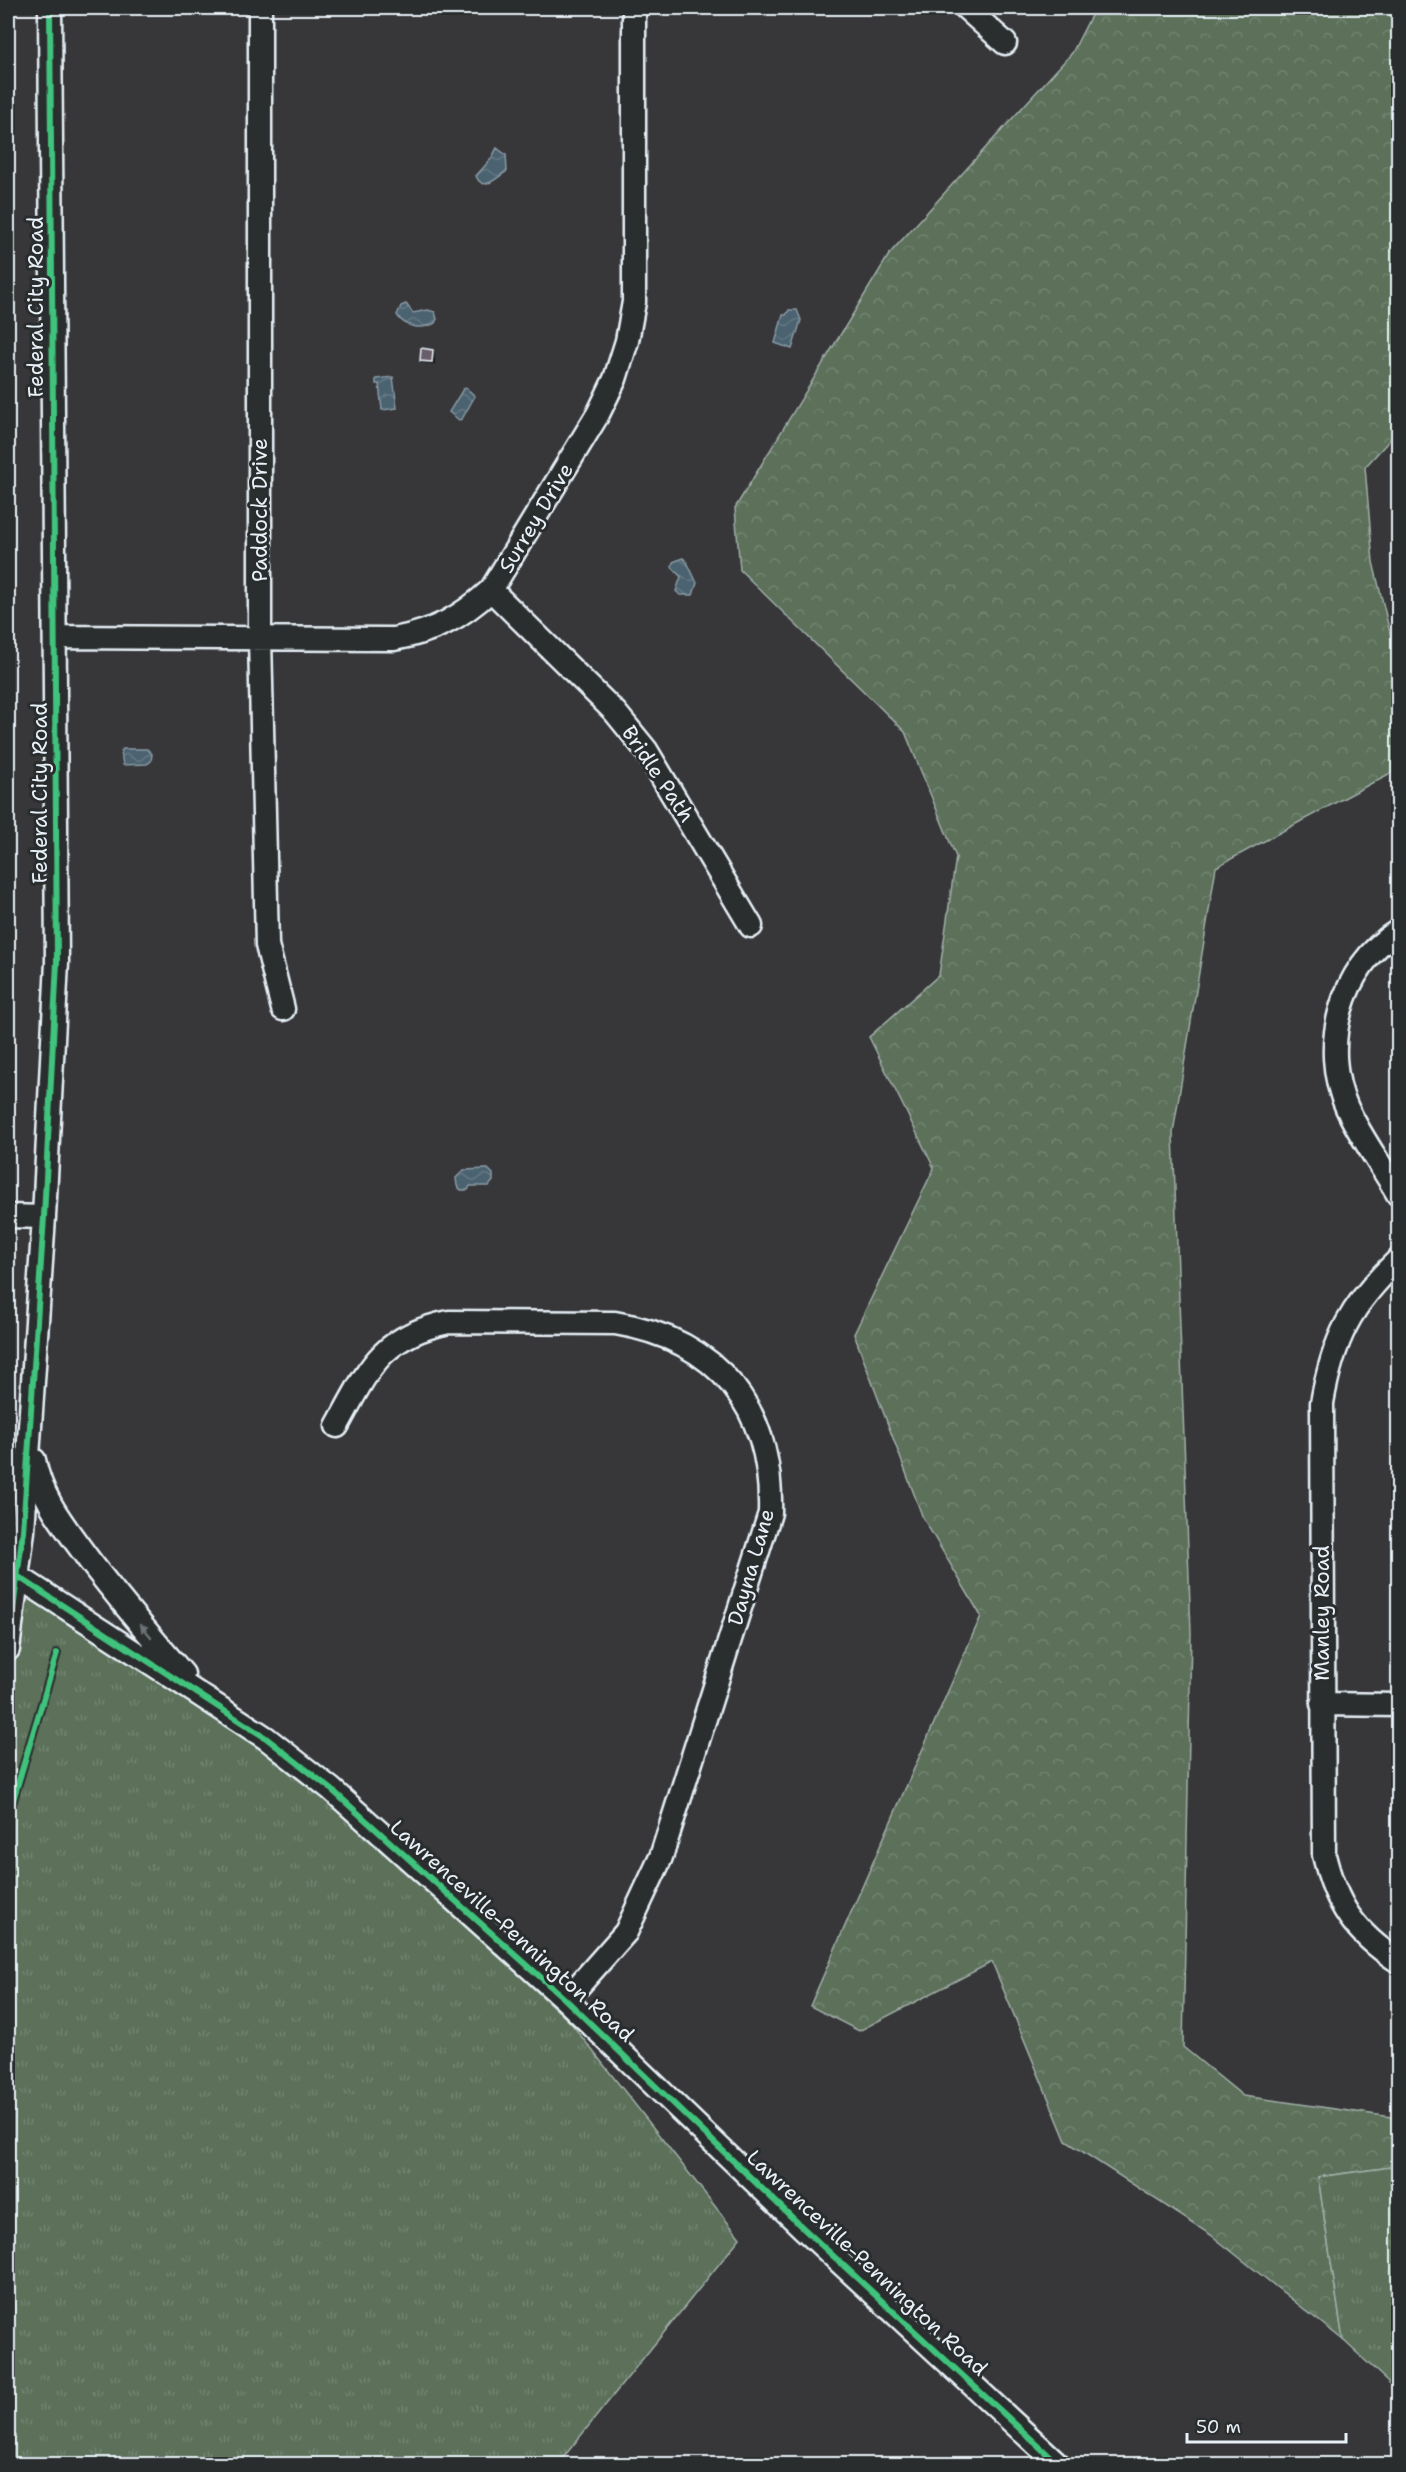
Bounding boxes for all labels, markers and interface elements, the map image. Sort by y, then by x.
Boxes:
street label: Federal City Road [22,216,50,398]
street label: Paddock Drive [246,438,274,582]
street label: Surrey Drive [492,458,580,578]
street label: Federal City Road [26,702,54,884]
street label: Bridle Path [615,720,701,828]
street label: Dayna Lane [721,1505,781,1629]
street label: Manley Road [1308,1545,1336,1681]
one-way arrow [140,1623,153,1639]
street label: Lawrenceville-Pennington Road [384,1814,640,2048]
street label: Lawrenceville-Pennington Road [741,2144,993,2382]
scale bar [1187,2406,1346,2444]
text: 50 m [1196,2415,1241,2439]

